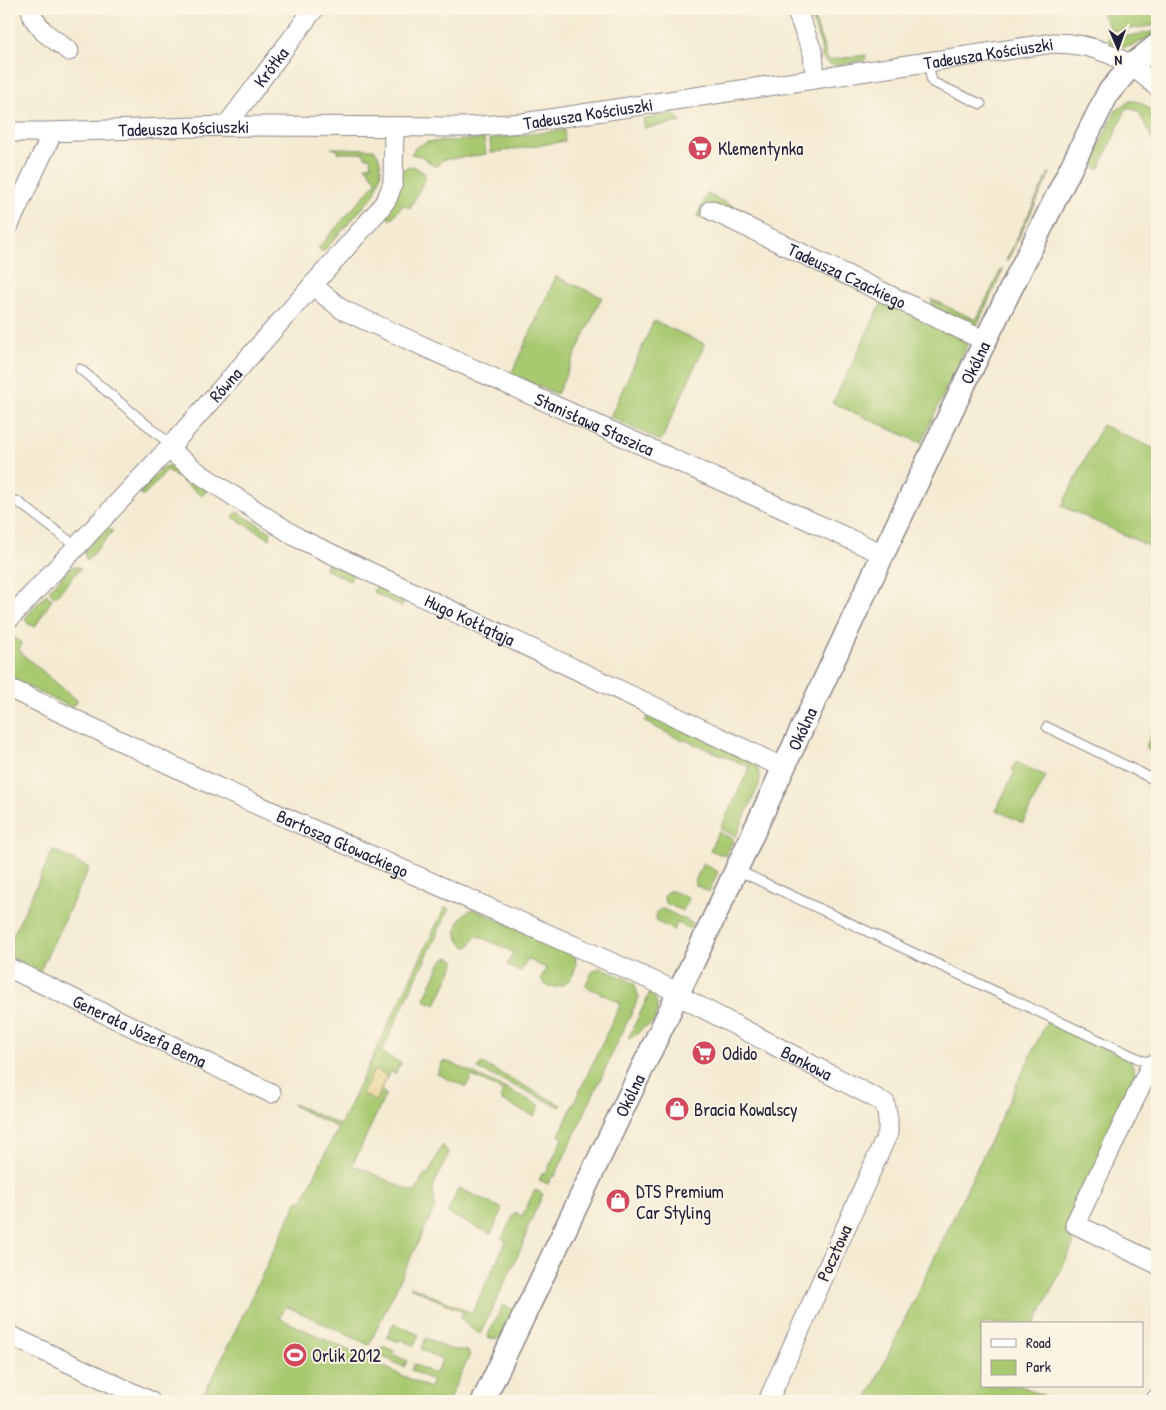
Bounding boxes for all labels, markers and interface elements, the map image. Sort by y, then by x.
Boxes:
north arrow [1094,22,1144,72]
street label: Tadeusza Kościuszki [922,31,1055,75]
street label: Krótka [247,42,294,92]
text: N [1114,52,1123,71]
street label: Tadeusza Kościuszki [521,91,655,135]
street label: Tadeusza Kościuszki [118,113,249,142]
supermarket icon: Klementynka [687,135,713,161]
place label: Klementynka [718,136,803,161]
street label: Tadeusza Czackiego [784,236,911,314]
street label: Okólna [954,337,996,388]
street label: Równa [203,361,247,407]
street label: Stanisława Staszica [531,386,658,462]
street label: Hugo Kołłątaja [421,587,519,651]
street label: Okólna [781,703,823,754]
street label: Bartosza Głowackiego [273,803,413,883]
street label: Generała Józefa Bema [69,988,211,1073]
street label: Bankowa [777,1039,837,1086]
supermarket icon: Odido [691,1040,717,1066]
place label: Odido [722,1041,757,1066]
street label: Okólna [608,1070,650,1121]
shop icon: Bracia Kowalscy [664,1096,690,1122]
place label: Bracia Kowalscy [694,1097,798,1122]
place label: DTS Premium Car Styling [636,1179,724,1225]
shop icon: DTS Premium Car Styling [605,1188,631,1214]
street label: Pocztowa [810,1221,858,1285]
legend [981,1322,1144,1388]
text: Road [1026,1332,1051,1353]
sports icon: Orlik 2012 [282,1342,308,1368]
place label: Orlik 2012 [312,1343,381,1368]
text: Park [1026,1356,1051,1377]

